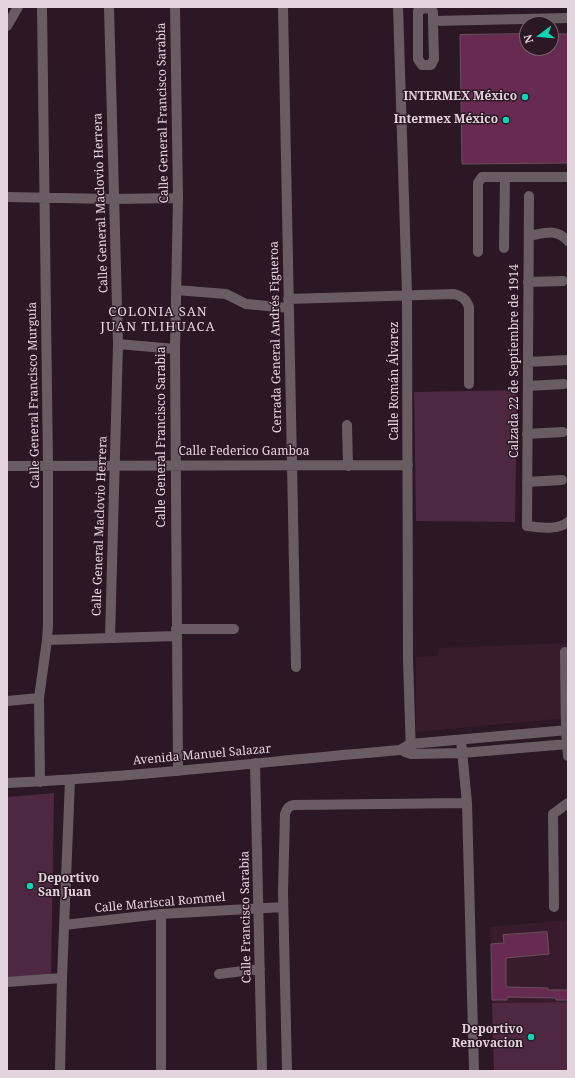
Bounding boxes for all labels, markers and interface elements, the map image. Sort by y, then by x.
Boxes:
north arrow [519,16,559,56]
street label: Calle General Francisco Sarabia [154,23,172,203]
text: N [520,33,536,45]
place label: INTERMEX México [403,90,517,104]
marker: INTERMEX México [520,92,530,102]
street label: Calle General Maclovio Herrera [91,113,111,293]
place label: Intermex México [394,113,498,127]
marker: Intermex México [501,115,511,125]
street label: Cerrada General Andrés Figueroa [267,241,285,433]
street label: Calzada 22 de Septiembre de 1914 [508,264,522,458]
street label: Calle General Francisco Murguía [25,302,43,488]
district label: COLONIA SAN JUAN TLIHUACA [100,304,216,335]
street label: Calle Román Álvarez [388,322,402,440]
street label: Calle General Francisco Sarabia [155,347,169,527]
street label: Calle General Maclovio Herrera [90,436,110,616]
street label: Calle Federico Gamboa [178,445,310,459]
street label: Avenida Manuel Salazar [132,742,272,768]
street label: Calle Francisco Sarabia [238,851,254,983]
place label: Deportivo San Juan [38,872,99,900]
marker: Deportivo San Juan [25,881,35,891]
street label: Calle Mariscal Rommel [94,890,226,916]
place label: Deportivo Renovacion [452,1023,523,1051]
marker: Deportivo Renovacion [526,1032,536,1042]

